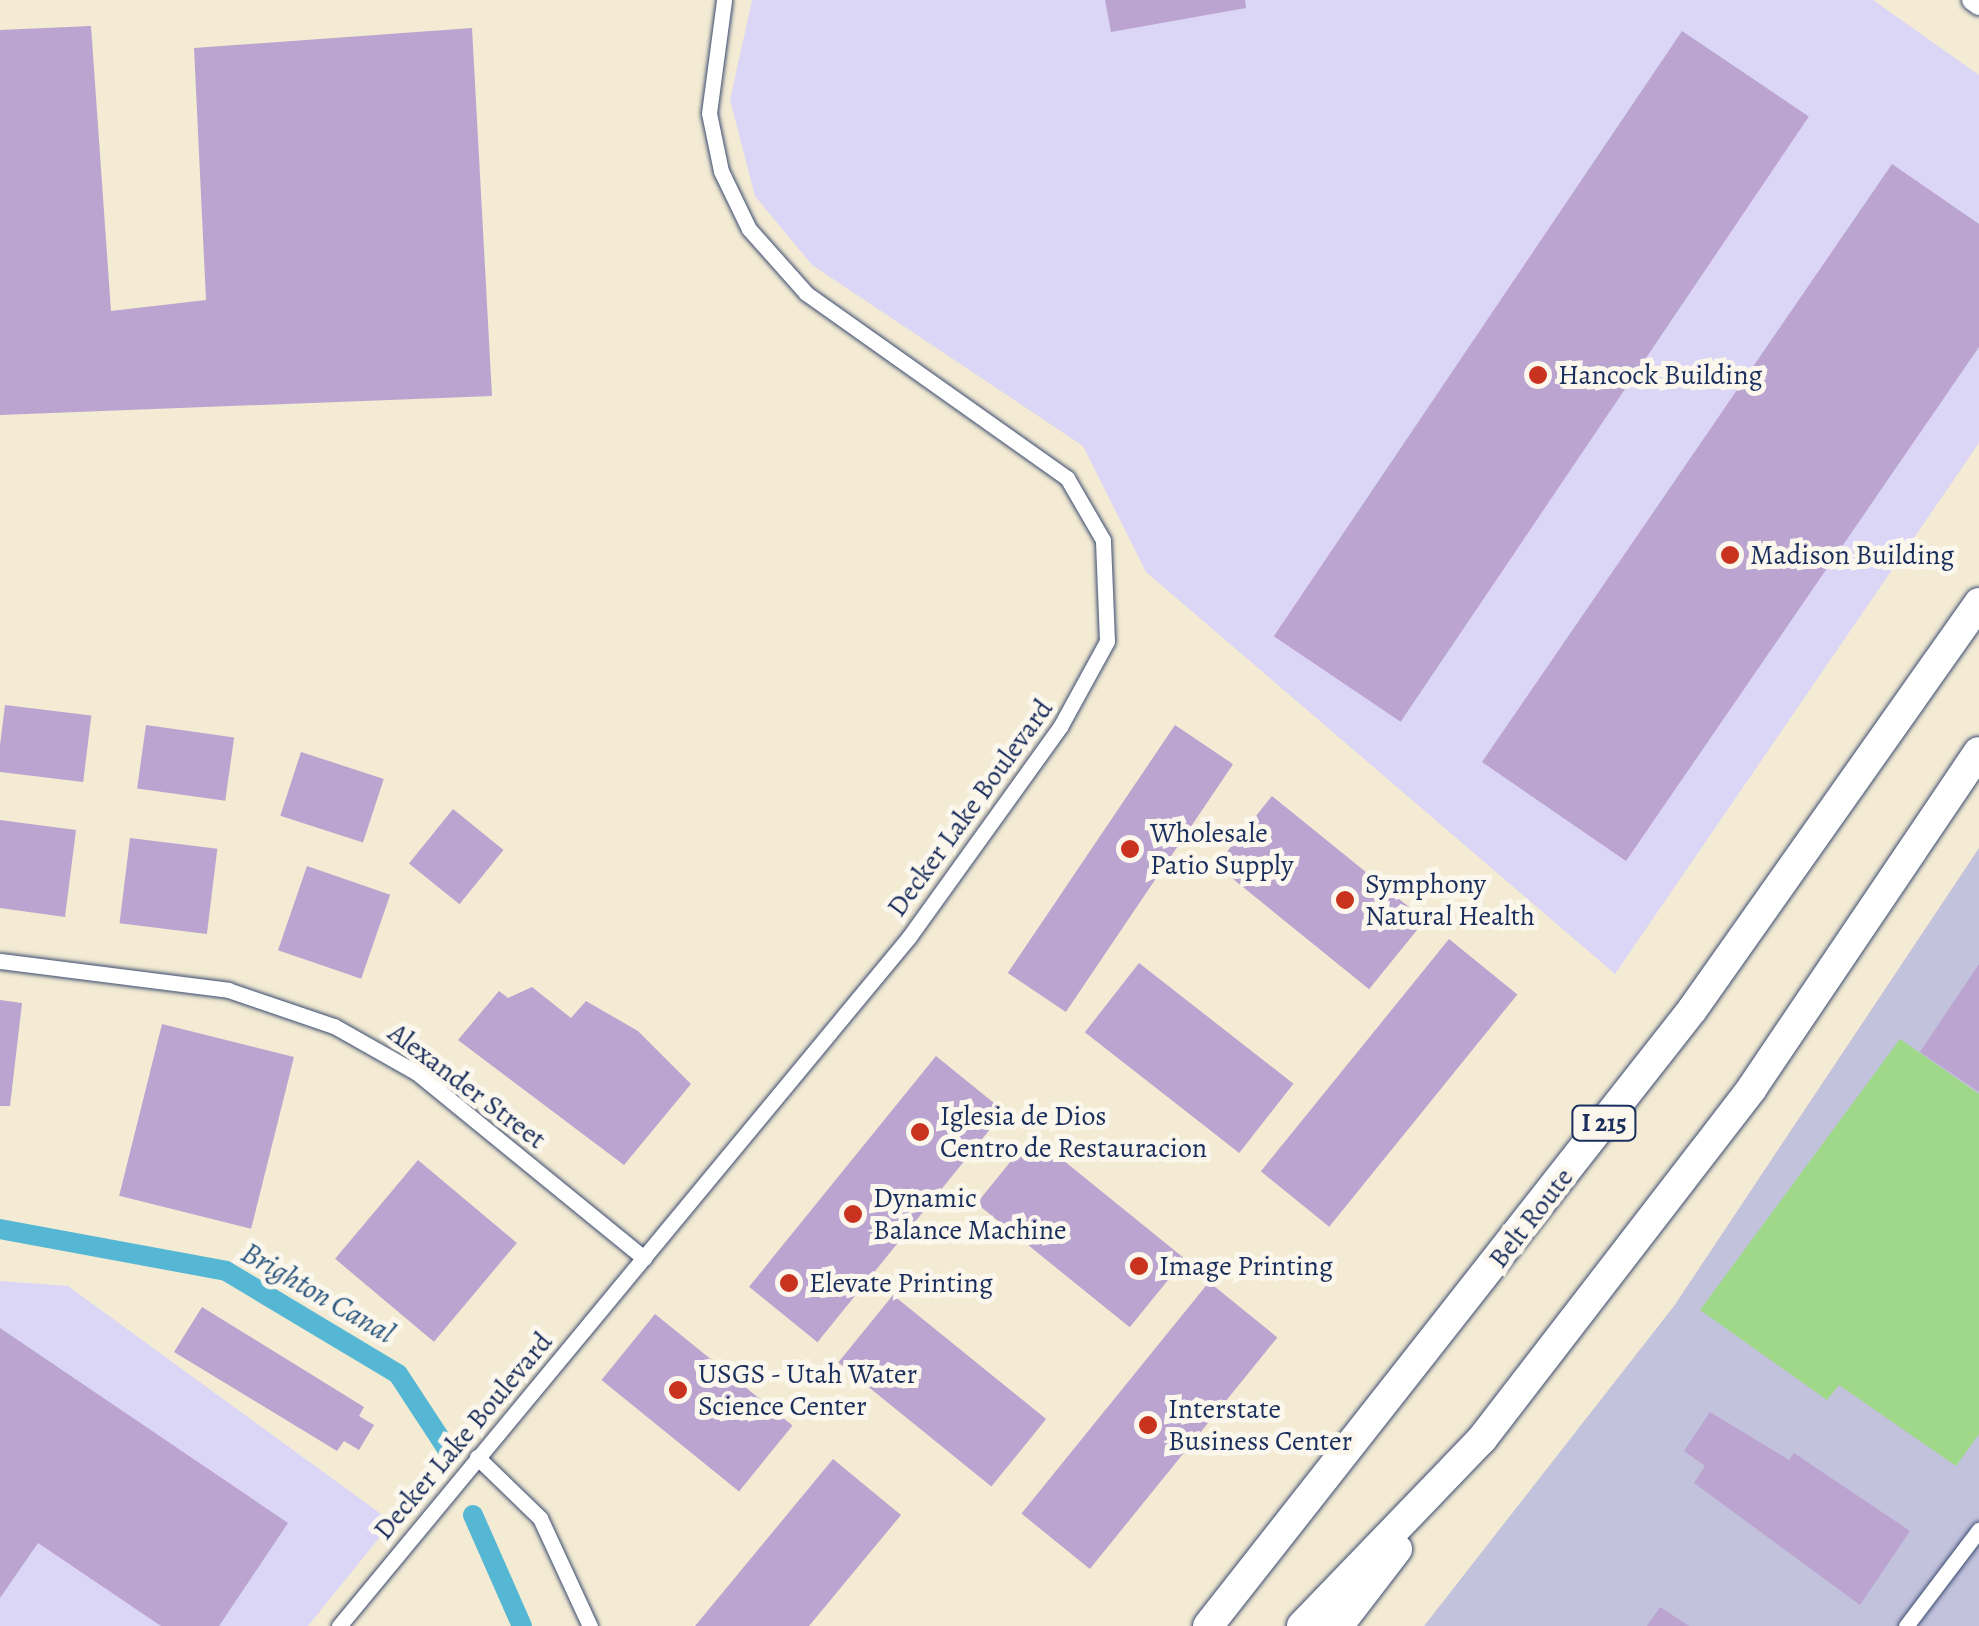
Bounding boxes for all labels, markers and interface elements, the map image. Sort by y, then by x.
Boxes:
place label: Hancock Building [1558,358,1763,392]
marker: Hancock Building [1527,364,1549,386]
place label: Madison Building [1750,538,1954,572]
marker: Madison Building [1719,544,1741,566]
street label: Decker Lake Boulevard [880,693,1060,923]
place label: Wholesale Patio Supply [1150,816,1293,882]
marker: Wholesale Patio Supply [1119,838,1141,860]
place label: Symphony Natural Health [1365,867,1535,933]
marker: Symphony Natural Health [1334,889,1356,911]
street label: Alexander Street [382,1016,552,1156]
place label: Iglesia de Dios Centro de Restauracion [940,1099,1207,1165]
road number: I 215 [1569,1103,1639,1143]
marker: Iglesia de Dios Centro de Restauracion [909,1121,931,1143]
street label: Belt Route [1482,1161,1580,1275]
place label: Dynamic Balance Machine [873,1181,1067,1247]
marker: Dynamic Balance Machine [842,1203,864,1225]
water label: Brighton Canal [235,1235,401,1351]
place label: Image Printing [1159,1249,1333,1283]
marker: Image Printing [1128,1255,1150,1277]
place label: Elevate Printing [809,1266,993,1300]
marker: Elevate Printing [778,1272,800,1294]
street label: Decker Lake Boulevard [366,1325,560,1547]
place label: USGS - Utah Water Science Center [698,1357,918,1423]
marker: USGS - Utah Water Science Center [667,1379,689,1401]
place label: Interstate Business Center [1168,1392,1352,1458]
marker: Interstate Business Center [1137,1414,1159,1436]

